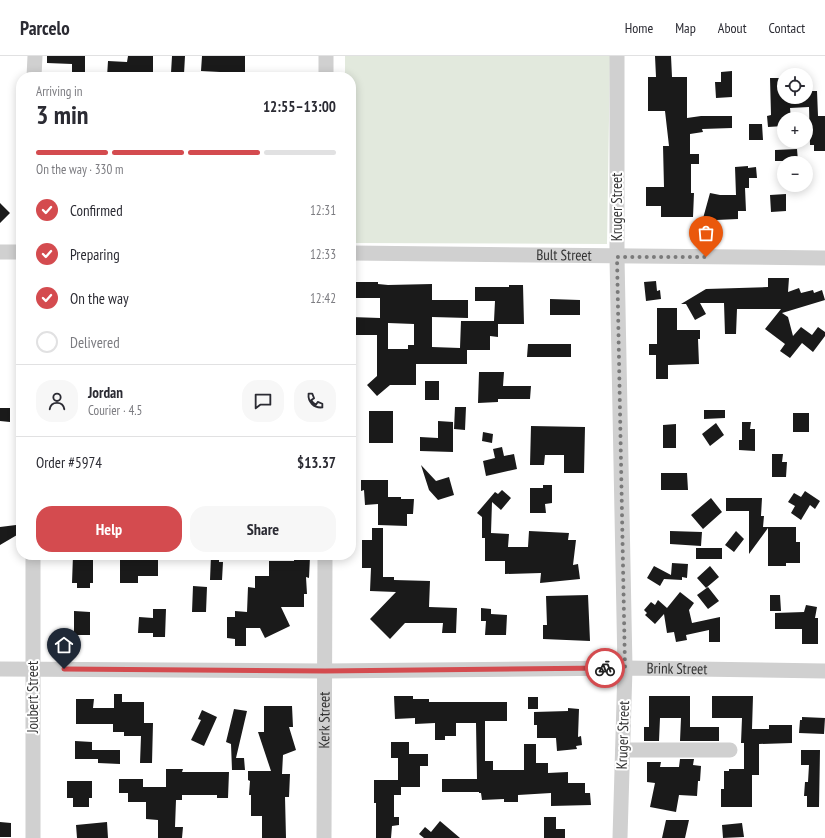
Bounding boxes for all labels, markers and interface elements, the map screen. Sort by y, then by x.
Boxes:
text: Parcelo [20,16,70,40]
text: Home [625,19,653,37]
text: Map [675,19,696,37]
text: About [718,19,747,37]
text: Contact [769,19,805,37]
map controls [777,68,813,192]
button: locate [777,68,813,104]
text: Arriving in [36,83,83,100]
text: 12:55–13:00 [263,97,336,116]
text: 3 min [36,98,89,131]
button: + [777,112,813,148]
button: − [777,156,813,192]
text: On the way · 330 m [36,161,123,178]
street label: Kruger Street [607,173,626,241]
icon: check [36,199,58,221]
text: Confirmed [70,201,123,220]
text: 12:31 [310,202,336,219]
pin [689,216,723,257]
icon: bag [695,222,717,244]
icon: check [36,243,58,265]
text: Preparing [70,245,120,264]
street label: Bult Street [536,245,592,265]
text: 12:33 [310,246,336,263]
icon: check [36,287,58,309]
text: On the way [70,289,129,308]
text: 12:42 [310,290,336,307]
text: Delivered [70,333,120,352]
button: person [36,380,78,422]
button: chat [242,380,284,422]
button: phone [294,380,336,422]
text: Jordan [88,383,123,402]
text: Courier · 4.5 [88,402,142,419]
text: Order #5974 [36,453,102,472]
text: $13.37 [297,453,336,472]
button: Help [36,506,182,552]
button: Share [190,506,336,552]
pin [47,628,81,669]
icon: home [53,634,75,656]
courier [585,648,625,688]
icon: bike [594,657,616,679]
street label: Brink Street [646,658,708,678]
street label: Joubert Street [23,661,42,734]
street label: Kerk Street [314,692,334,748]
street label: Kruger Street [612,700,633,770]

